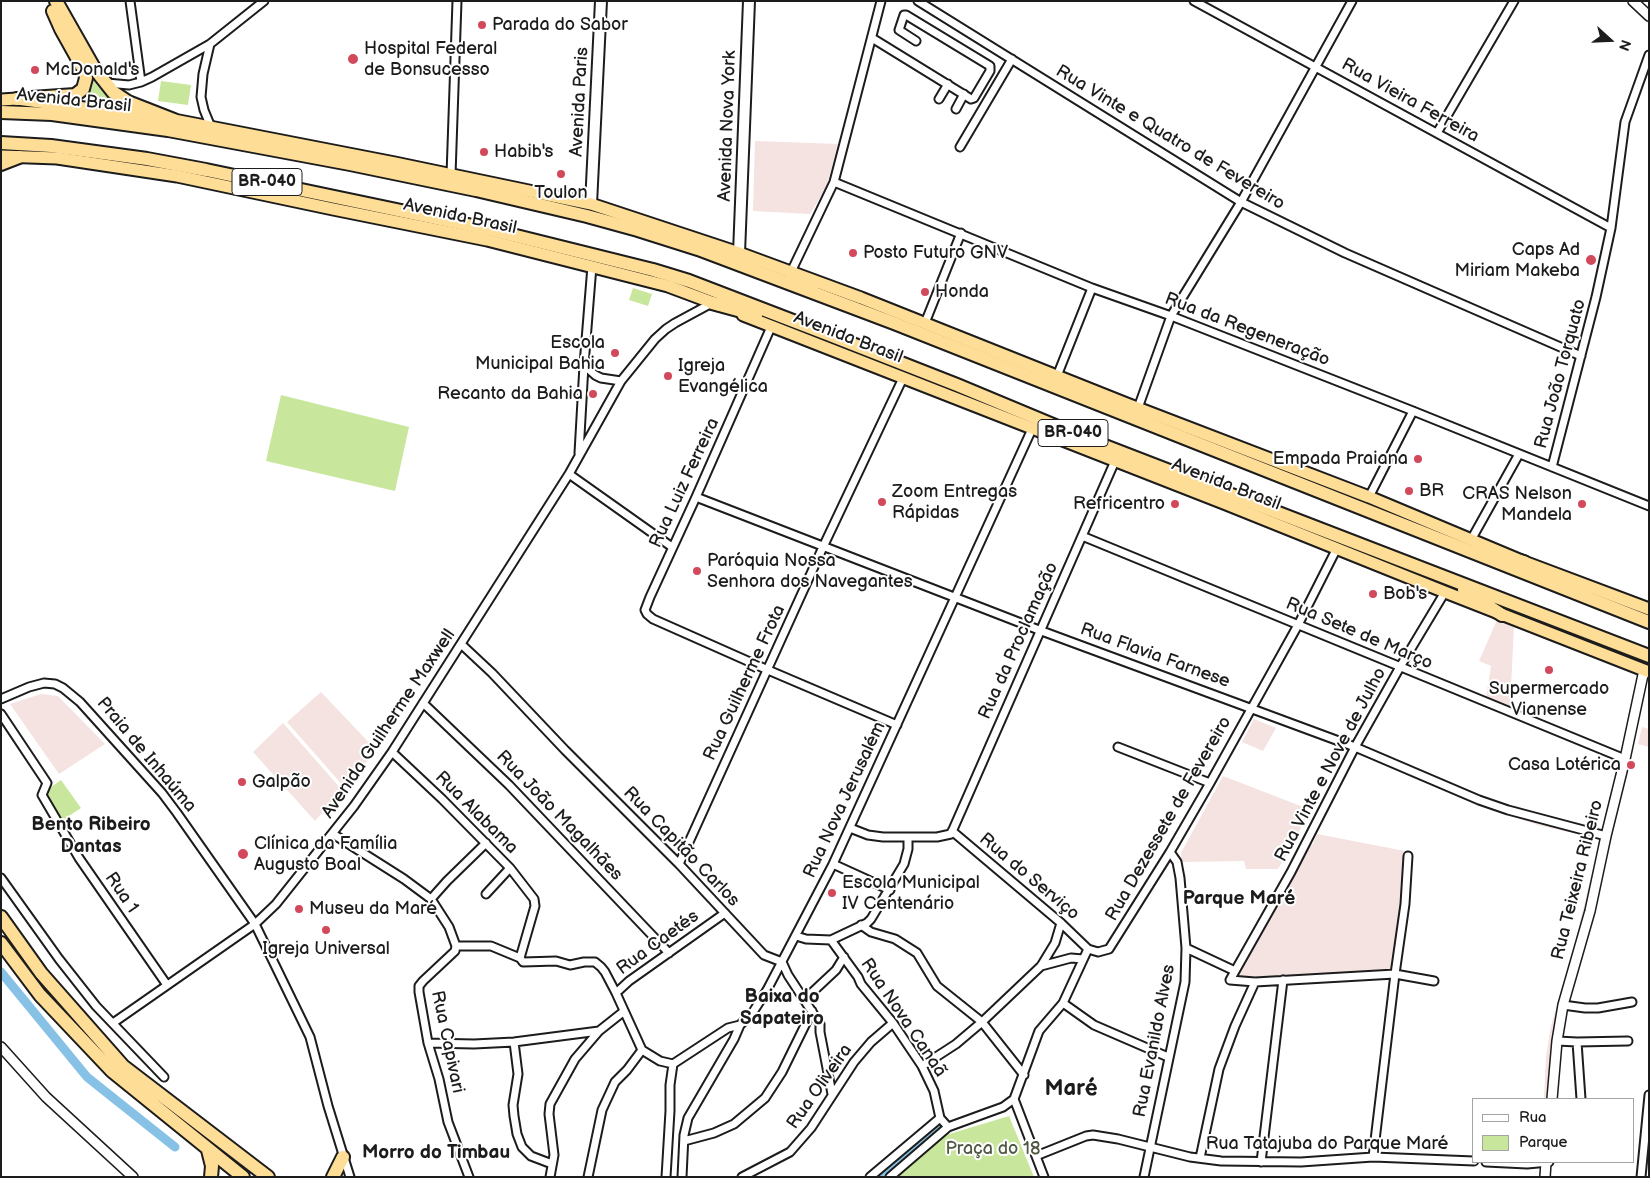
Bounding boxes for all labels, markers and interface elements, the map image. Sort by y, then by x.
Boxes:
place label: Parada do Sabor [492,14,628,36]
north arrow [1585,15,1635,65]
marker: Parada do Sabor [476,19,488,31]
text: N [1615,37,1634,53]
place label: Hospital Federal de Bonsucesso [364,38,497,80]
street label: Avenida Paris [566,47,594,157]
street label: Avenida Nova York [715,50,741,202]
marker: Hospital Federal de Bonsucesso [346,52,360,66]
street label: Rua Vieira Ferreira [1337,54,1483,148]
place label: McDonald's [45,59,139,81]
street label: Rua Vinte e Quatro de Fevereiro [1052,61,1288,215]
marker: McDonald's [29,64,41,76]
street label: Avenida Brasil [16,84,132,118]
place label: Habib's [494,141,553,163]
marker: Habib's [478,146,490,158]
road number: BR-040 [232,168,302,196]
marker: Toulon [555,168,567,180]
place label: Toulon [534,182,588,204]
street label: Avenida Brasil [401,194,519,240]
place label: Caps Ad Miriam Makeba [1454,239,1580,282]
place label: Posto Futuro GNV [863,242,1008,264]
marker: Posto Futuro GNV [847,247,859,259]
marker: Caps Ad Miriam Makeba [1584,253,1598,267]
place label: Honda [935,281,989,303]
marker: Honda [919,286,931,298]
street label: Rua da Regeneração [1161,289,1333,371]
street label: Rua João Torquato [1531,297,1591,451]
street label: Avenida Brasil [790,307,906,369]
place label: Escola Municipal Bahia [475,332,605,374]
marker: Escola Municipal Bahia [609,347,621,359]
place label: Igreja Evangélica [678,355,768,398]
marker: Igreja Evangélica [662,370,674,382]
place label: Recanto da Bahia [437,383,583,405]
marker: Recanto da Bahia [587,388,599,400]
street label: Rua Luiz Ferreira [645,415,725,551]
road number: BR-040 [1038,419,1108,446]
place label: Empada Praiana [1273,448,1408,470]
marker: Empada Praiana [1412,453,1424,465]
street label: Avenida Brasil [1168,454,1284,516]
place label: BR [1419,480,1444,502]
place label: Zoom Entregas Rápidas [892,481,1017,524]
place label: CRAS Nelson Mandela [1462,483,1572,526]
marker: BR [1403,485,1415,497]
place label: Refricentro [1073,493,1165,515]
marker: Zoom Entregas Rápidas [876,496,888,508]
marker: Refricentro [1169,498,1181,510]
marker: CRAS Nelson Mandela [1576,498,1588,510]
place label: Paróquia Nossa Senhora dos Navegantes [707,550,913,592]
street label: Rua da Proclamação [975,559,1063,723]
marker: Paróquia Nossa Senhora dos Navegantes [691,565,703,577]
place label: Bob's [1383,583,1427,605]
marker: Bob's [1367,588,1379,600]
street label: Rua Sete de Março [1282,593,1436,675]
street label: Rua Guilherme Frota [699,602,791,764]
street label: Rua Flavia Farnese [1077,619,1233,693]
street label: Avenida Guilherme Maxwell [318,625,460,823]
street label: Rua Vinte e Nove de Julho [1271,664,1391,866]
marker: Supermercado Vianense [1543,664,1555,676]
place label: Supermercado Vianense [1489,678,1609,721]
street label: Praia de Inhaúma [92,693,200,817]
street label: Rua Dezessete de Fevereiro [1102,713,1236,925]
street label: Rua Nova Jerusalém [799,718,891,882]
street label: Rua João Magalhães [491,746,627,886]
place label: Casa Lotérica [1508,754,1621,776]
marker: Casa Lotérica [1625,759,1637,771]
street label: Rua Alabama [430,767,522,859]
place label: Galpão [252,771,311,793]
marker: Galpão [236,776,248,788]
street label: Rua Capitão Carlos [618,783,744,911]
street label: Rua Teixeira Ribeiro [1548,798,1608,962]
district label: Bento Ribeiro Dantas [31,814,151,858]
street label: Rua do Serviço [975,829,1083,925]
place label: Clínica da Família Augusto Boal [254,833,397,876]
marker: Clínica da Família Augusto Boal [236,847,250,861]
street label: Rua 1 [100,868,142,918]
place label: Escola Municipal IV Centenário [842,872,980,914]
marker: Escola Municipal IV Centenário [826,887,838,899]
district label: Parque Maré [1183,888,1295,910]
place label: Museu da Maré [309,898,437,920]
marker: Museu da Maré [293,903,305,915]
street label: Rua Caetés [613,906,703,980]
marker: Igreja Universal [320,924,332,936]
place label: Igreja Universal [262,938,390,960]
street label: Rua Nova Canaã [855,954,951,1082]
street label: Rua Evanildo Alves [1130,963,1180,1119]
district label: Baixa do Sapateiro [740,986,824,1030]
street label: Rua Capivari [426,989,468,1095]
street label: Rua Oliveira [783,1040,857,1134]
district label: Maré [1045,1076,1097,1102]
legend [1472,1098,1635,1163]
text: Rua [1519,1108,1547,1127]
street label: Rua Tatajuba do Parque Maré [1206,1133,1448,1155]
text: Parque [1519,1133,1567,1152]
park label: Praça do 18 [945,1138,1041,1160]
district label: Morro do Timbau [362,1142,510,1164]

